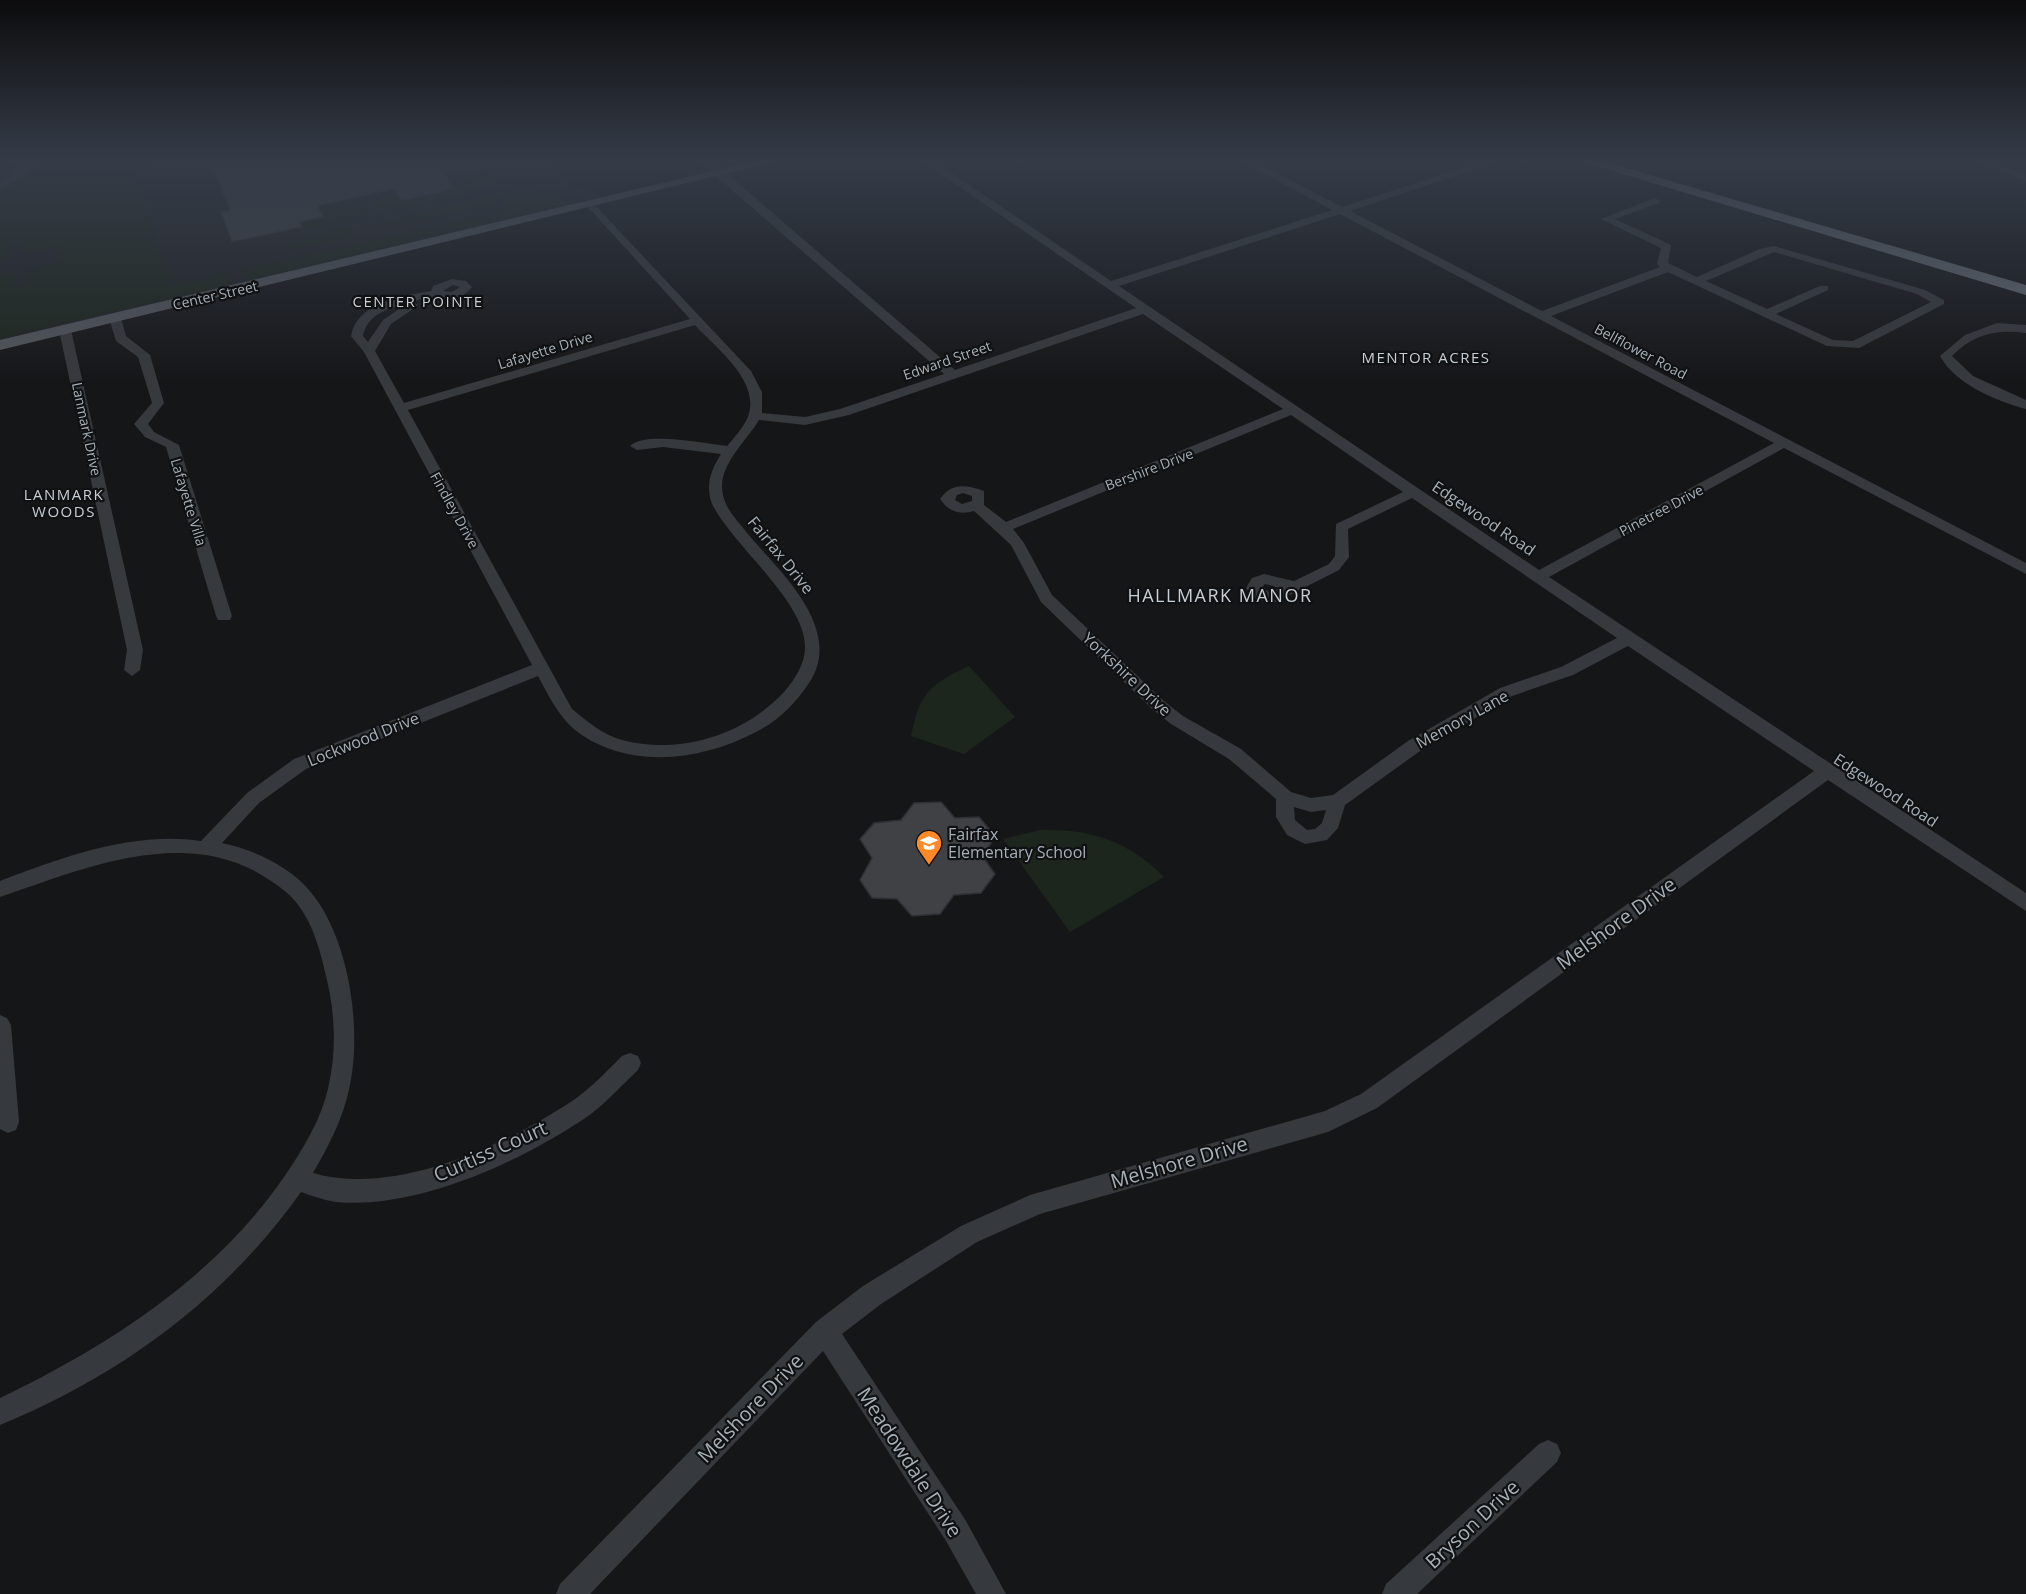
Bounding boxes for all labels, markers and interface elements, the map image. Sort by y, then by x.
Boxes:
street label: Center Street [171,276,259,314]
district label: CENTER POINTE [352,291,484,311]
street label: Bellflower Road [1591,319,1691,383]
street label: Lafayette Drive [495,327,595,373]
street label: Edward Street [900,336,994,384]
district label: MENTOR ACRES [1362,347,1490,367]
street label: Lanmark Drive [68,380,106,478]
street label: Bershire Drive [1102,443,1196,495]
street label: Lafayette Villa [167,456,211,548]
street label: Findley Drive [426,469,484,552]
street label: Edgewood Road [1428,475,1540,561]
street label: Pinetree Drive [1616,480,1707,540]
district label: LANMARK WOODS [24,484,104,521]
street label: Fairfax Drive [743,512,819,598]
district label: HALLMARK MANOR [1127,583,1313,607]
street label: Yorkshire Drive [1078,627,1176,721]
street label: Memory Lane [1412,685,1512,753]
street label: Lockwood Drive [304,707,422,771]
street label: Edgewood Road [1830,748,1942,832]
place label: Fairfax Elementary School [948,823,1086,863]
school or university icon: Fairfax Elementary School [914,828,944,866]
street label: Melshore Drive [1551,870,1681,976]
street label: Curtiss Court [429,1114,551,1188]
street label: Melshore Drive [1107,1130,1251,1194]
street label: Melshore Drive [691,1348,809,1468]
street label: Meadowdale Drive [851,1382,969,1542]
street label: Bryson Drive [1419,1474,1525,1574]

